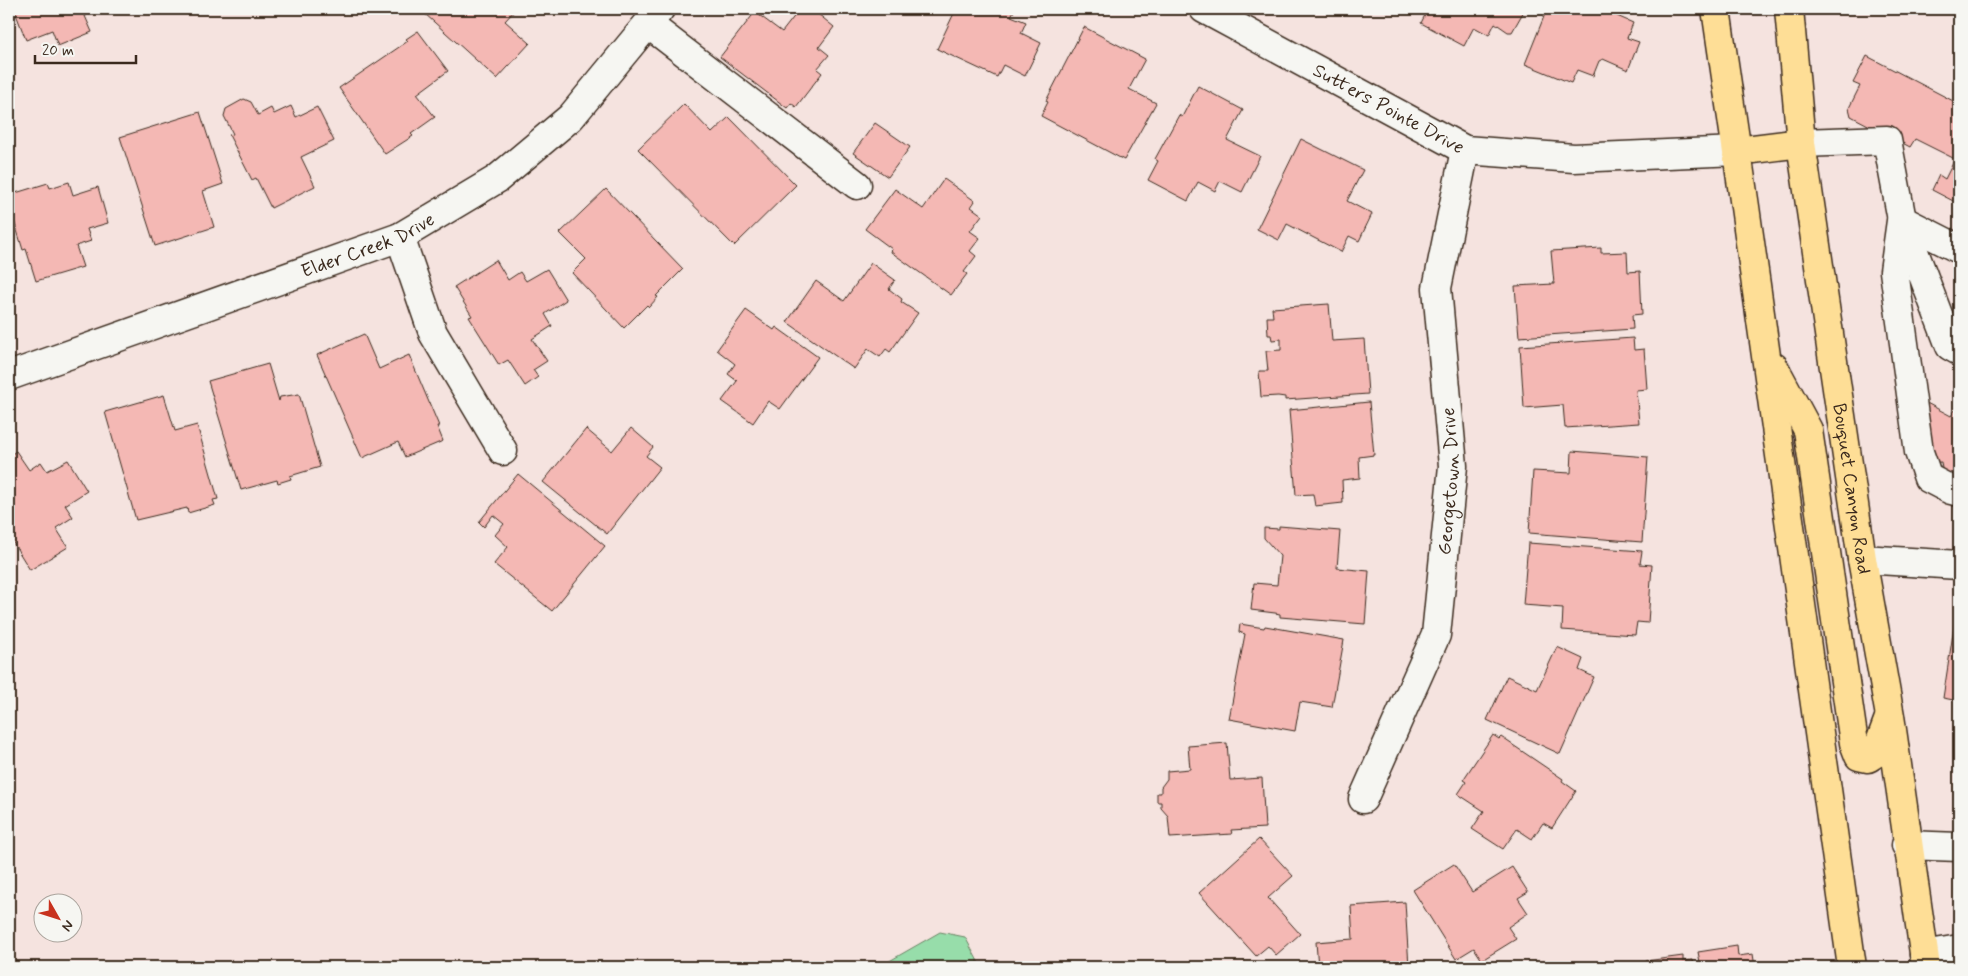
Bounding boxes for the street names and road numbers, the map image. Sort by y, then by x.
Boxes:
street label: Sutters Pointe Drive [1309,58,1469,160]
street label: Elder Creek Drive [298,207,439,284]
street label: Bouquet Canyon Road [1827,402,1877,576]
street label: Georgetown Drive [1432,406,1466,556]

